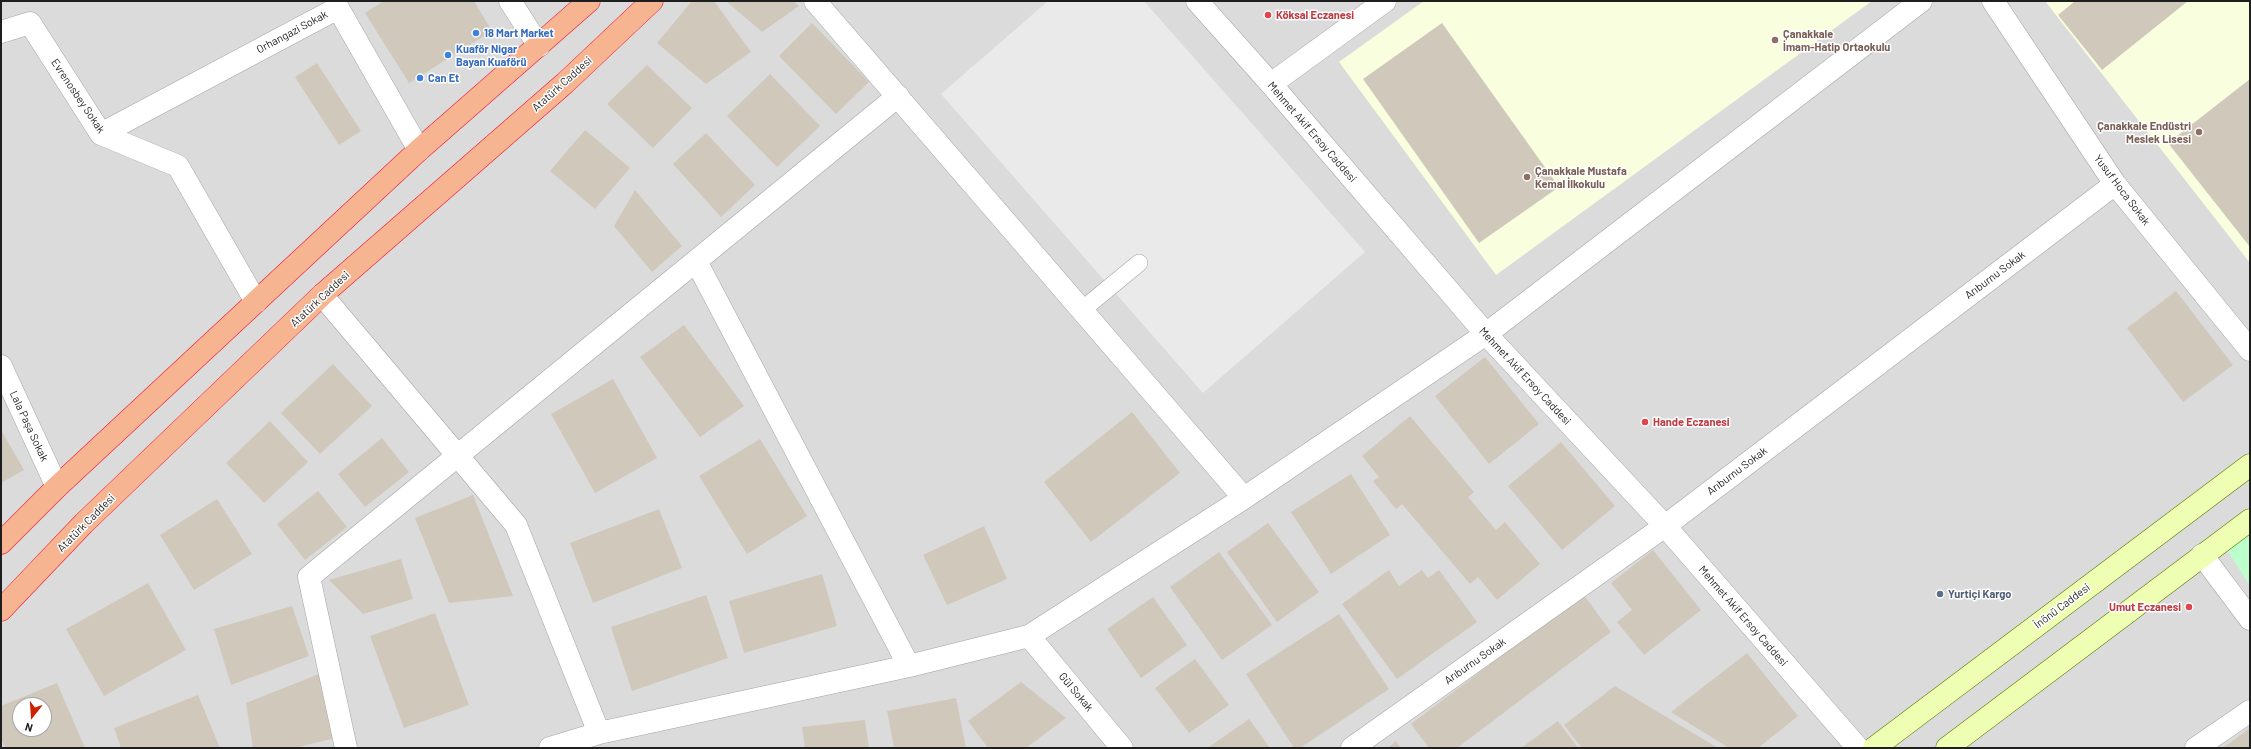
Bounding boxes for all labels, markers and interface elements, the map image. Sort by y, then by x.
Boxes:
street label: Orhangazi Sokak [254,8,330,56]
place label: Köksal Eczanesi [1276,8,1354,22]
marker: Köksal Eczanesi [1263,10,1273,20]
place label: 18 Mart Market [484,26,554,40]
place label: Çanakkale İmam-Hatip Ortaokulu [1783,27,1890,53]
marker: 18 Mart Market [471,28,481,38]
marker: Çanakkale İmam-Hatip Ortaokulu [1770,35,1780,45]
place label: Kuaför Nigar Bayan Kuaförü [456,42,526,68]
marker: Kuaför Nigar Bayan Kuaförü [443,50,453,60]
street label: Atatürk Caddesi [529,54,595,114]
street label: Evrenosbey Sokak [48,56,108,136]
place label: Can Et [428,71,459,85]
marker: Can Et [415,73,425,83]
street label: Mehmet Akif Ersoy Caddesi [1265,79,1359,185]
place label: Çanakkale Endüstri Meslek Lisesi [2097,119,2191,145]
marker: Çanakkale Endüstri Meslek Lisesi [2194,127,2204,137]
street label: Yusuf Hoca Sokak [2091,152,2153,228]
place label: Çanakkale Mustafa Kemal İlkokulu [1535,164,1627,190]
marker: Çanakkale Mustafa Kemal İlkokulu [1522,172,1532,182]
street label: Arıburnu Sokak [1962,248,2028,302]
street label: Atatürk Caddesi [288,268,352,330]
street label: Mehmet Akif Ersoy Caddesi [1476,324,1574,428]
street label: Lala Paşa Sokak [7,389,51,463]
place label: Hande Eczanesi [1653,415,1730,429]
marker: Hande Eczanesi [1640,417,1650,427]
street label: Arıburnu Sokak [1704,444,1770,498]
street label: Atatürk Caddesi [55,492,117,554]
street label: Mehmet Akif Ersoy Caddesi [1696,563,1790,669]
street label: İnönü Caddesi [2031,581,2093,631]
place label: Yurtiçi Kargo [1948,587,2011,601]
marker: Yurtiçi Kargo [1935,589,1945,599]
place label: Umut Eczanesi [2109,600,2181,614]
marker: Umut Eczanesi [2184,602,2194,612]
street label: Arıburnu Sokak [1442,635,1508,687]
street label: Gül Sokak [1056,670,1096,714]
north arrow [12,697,52,737]
text: N [23,721,34,735]

